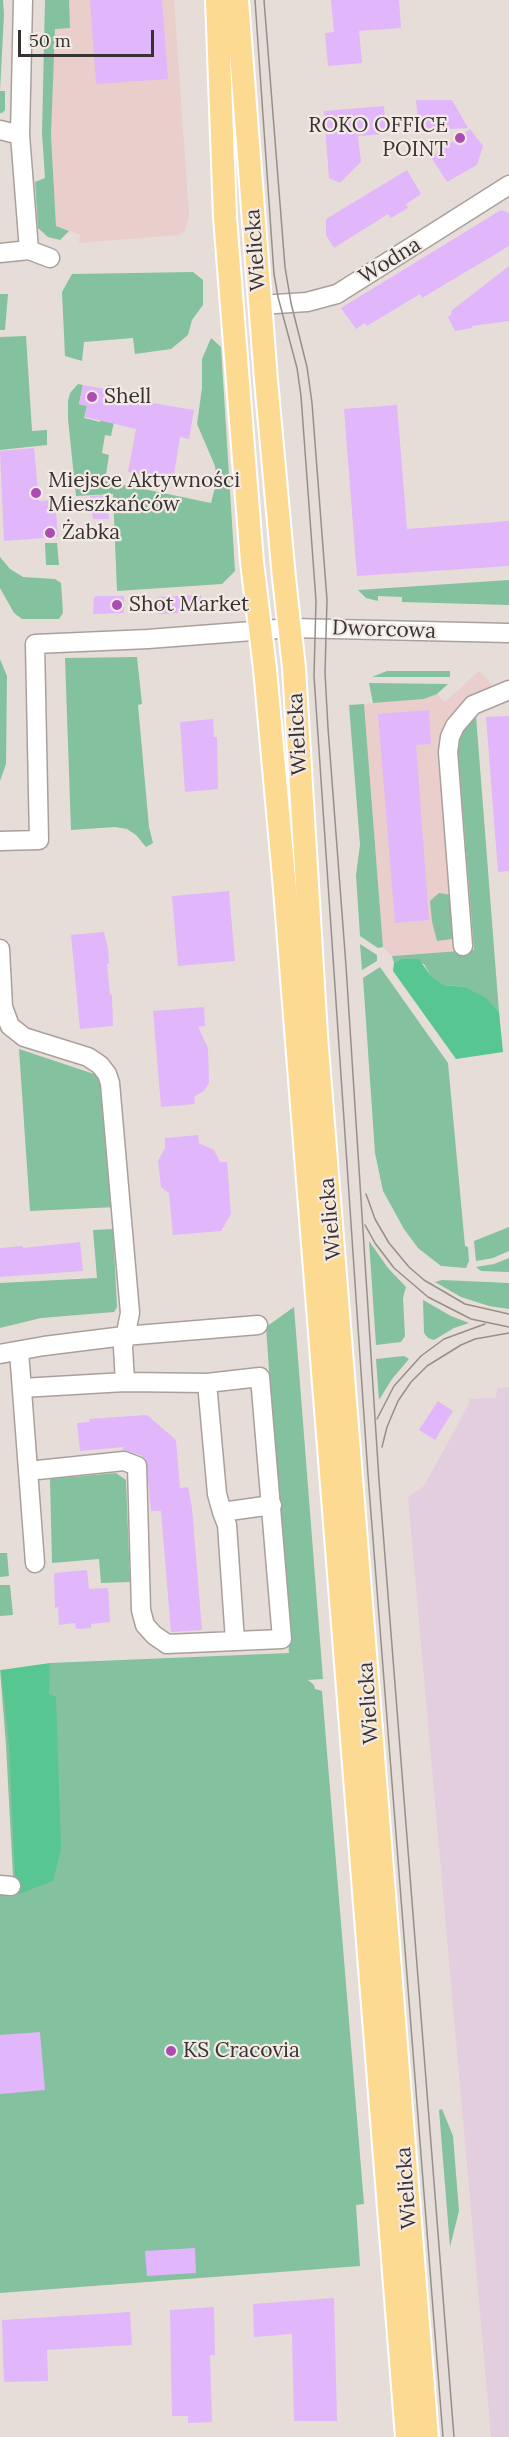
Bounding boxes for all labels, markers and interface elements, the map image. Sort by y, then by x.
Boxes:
scale bar [21,18,158,56]
text: 50 m [29,29,71,52]
place label: ROKO OFFICE POINT [308,113,448,163]
marker: ROKO OFFICE POINT [453,131,467,145]
street label: Wielicka [241,208,271,292]
street label: Wodna [354,232,426,290]
place label: Shell [104,384,151,410]
marker: Shell [85,390,99,404]
place label: Miejsce Aktywności Mieszkańców [48,468,240,518]
marker: Miejsce Aktywności Mieszkańców [29,486,43,500]
place label: Żabka [62,520,120,546]
marker: Żabka [43,526,57,540]
place label: Shot Market [129,592,249,618]
marker: Shot Market [110,598,124,612]
street label: Dworcowa [332,616,436,644]
street label: Wielicka [283,692,313,776]
street label: Wielicka [315,1177,347,1261]
street label: Wielicka [354,1661,384,1745]
place label: KS Cracovia [183,2038,300,2064]
marker: KS Cracovia [164,2044,178,2058]
street label: Wielicka [392,2146,422,2230]

